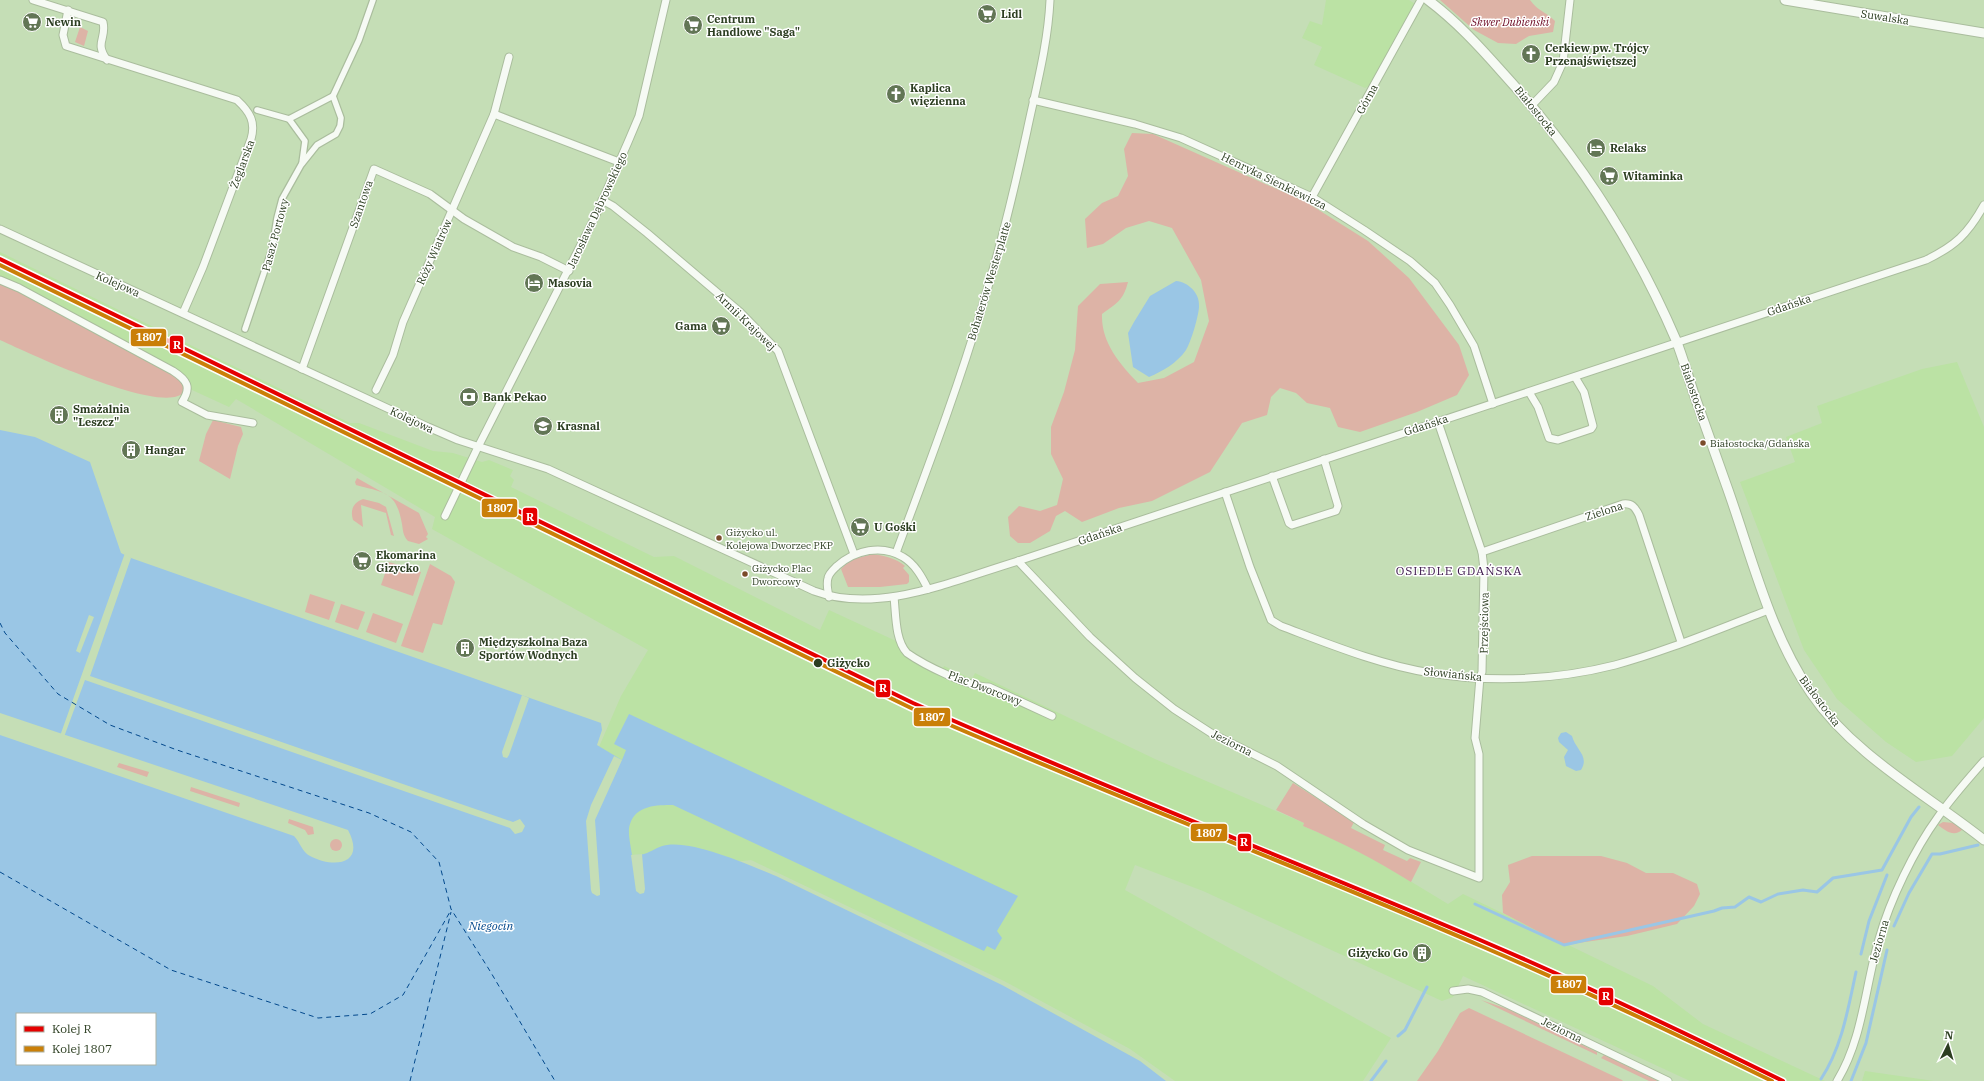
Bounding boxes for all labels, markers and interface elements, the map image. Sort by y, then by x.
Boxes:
supermarket icon: Lidl [976,3,998,25]
street label: Suwalska [1860,6,1910,28]
place label: Lidl [1001,7,1022,21]
supermarket icon: Newin [21,11,43,33]
place label: Centrum Handlowe "Saga" [707,12,800,39]
supermarket icon: Centrum Handlowe "Saga" [682,14,704,36]
place label: Newin [46,15,81,29]
park label: Skwer Dubieński [1470,15,1550,29]
place label: Cerkiew pw. Trójcy Przenajświętszej [1545,41,1650,68]
church icon: Cerkiew pw. Trójcy Przenajświętszej [1520,43,1542,65]
place label: Kaplica więzienna [910,81,966,108]
street label: Górna [1353,82,1381,116]
church icon: Kaplica więzienna [885,83,907,105]
street label: Białostocka [1512,83,1560,139]
hotel icon: Relaks [1585,137,1607,159]
street label: Żeglarska [227,138,257,190]
place label: Relaks [1610,141,1647,155]
street label: Henryka Sienkiewicza [1219,149,1329,213]
street label: Jarosława Dąbrowskiego [564,150,630,270]
supermarket icon: Witaminka [1598,165,1620,187]
place label: Witaminka [1623,169,1683,183]
street label: Szantowa [346,178,376,230]
street label: Pasaż Portowy [259,197,291,273]
street label: Róży Wiatrów [413,216,455,287]
street label: Bohaterów Westerplatte [964,220,1014,342]
street label: Kolejowa [94,268,142,300]
hotel icon: Masovia [523,272,545,294]
place label: Masovia [548,276,592,290]
street label: Armii Krajowej [713,289,779,353]
street label: Gdańska [1765,291,1813,319]
supermarket icon: Gama [710,315,732,337]
place label: Gama [675,319,707,333]
line badge: 1807 [130,328,167,347]
text: 1807 [136,330,162,344]
line badge: R [169,335,184,354]
text: R [173,338,181,352]
street label: Białostocka [1678,361,1710,423]
bank icon: Bank Pekao [458,386,480,408]
place label: Bank Pekao [483,390,547,404]
place label: Smażalnia "Leszcz" [73,402,130,429]
building icon: Smażalnia "Leszcz" [48,404,70,426]
street label: Kolejowa [388,404,436,436]
street label: Gdańska [1402,411,1450,439]
school or university icon: Krasnal [532,415,554,437]
place label: Krasnal [557,419,600,433]
place label: Białostocka/Gdańska [1710,437,1810,450]
marker: Białostocka/Gdańska [1698,438,1708,448]
building icon: Hangar [120,439,142,461]
place label: Hangar [145,443,186,457]
line badge: 1807 [481,498,518,518]
street label: Zielona [1583,498,1625,524]
text: 1807 [487,501,513,515]
line badge: R [522,507,538,526]
text: R [526,510,534,524]
supermarket icon: U Gośki [849,516,871,538]
place label: U Gośki [874,520,916,534]
street label: Gdańska [1076,520,1124,548]
place label: Giżycko ul. Kolejowa Dworzec PKP [726,526,833,552]
marker: Giżycko ul. Kolejowa Dworzec PKP [714,533,724,543]
place label: Ekomarina Gizycko [376,548,436,575]
supermarket icon: Ekomarina Gizycko [351,550,373,572]
place label: Giżycko Plac Dworcowy [752,562,811,588]
district label: OSIEDLE GDAŃSKA [1396,563,1522,578]
marker: Giżycko Plac Dworcowy [740,569,750,579]
street label: Przejściowa [1476,592,1492,654]
place label: Międzyszkolna Baza Sportów Wodnych [479,635,587,662]
building icon: Międzyszkolna Baza Sportów Wodnych [454,637,476,659]
place label: Giżycko [827,656,870,670]
marker: Giżycko [812,657,824,669]
street label: Słowiańska [1423,664,1483,684]
street label: Plac Dworcowy [946,667,1024,709]
street label: Białostocka [1796,673,1844,729]
line badge: R [875,679,891,698]
text: R [879,681,887,695]
line badge: 1807 [913,707,951,727]
text: 1807 [919,710,945,724]
street label: Jeziorna [1209,727,1255,759]
line badge: 1807 [1190,823,1228,842]
text: 1807 [1196,826,1222,840]
line badge: R [1237,833,1252,852]
text: R [1240,835,1248,849]
water label: Niegocin [468,918,513,933]
street label: Jeziorna [1866,918,1892,964]
building icon: Giżycko Go [1411,942,1433,964]
place label: Giżycko Go [1348,946,1408,960]
line badge: 1807 [1550,975,1587,994]
text: 1807 [1556,977,1582,991]
line badge: R [1598,987,1614,1006]
text: R [1602,989,1610,1003]
legend [16,1013,156,1065]
street label: Jeziorna [1539,1014,1585,1046]
text: Kolej R [52,1021,91,1036]
north arrow [1928,1025,1968,1065]
text: N [1944,1028,1954,1042]
text: Kolej 1807 [52,1041,112,1056]

